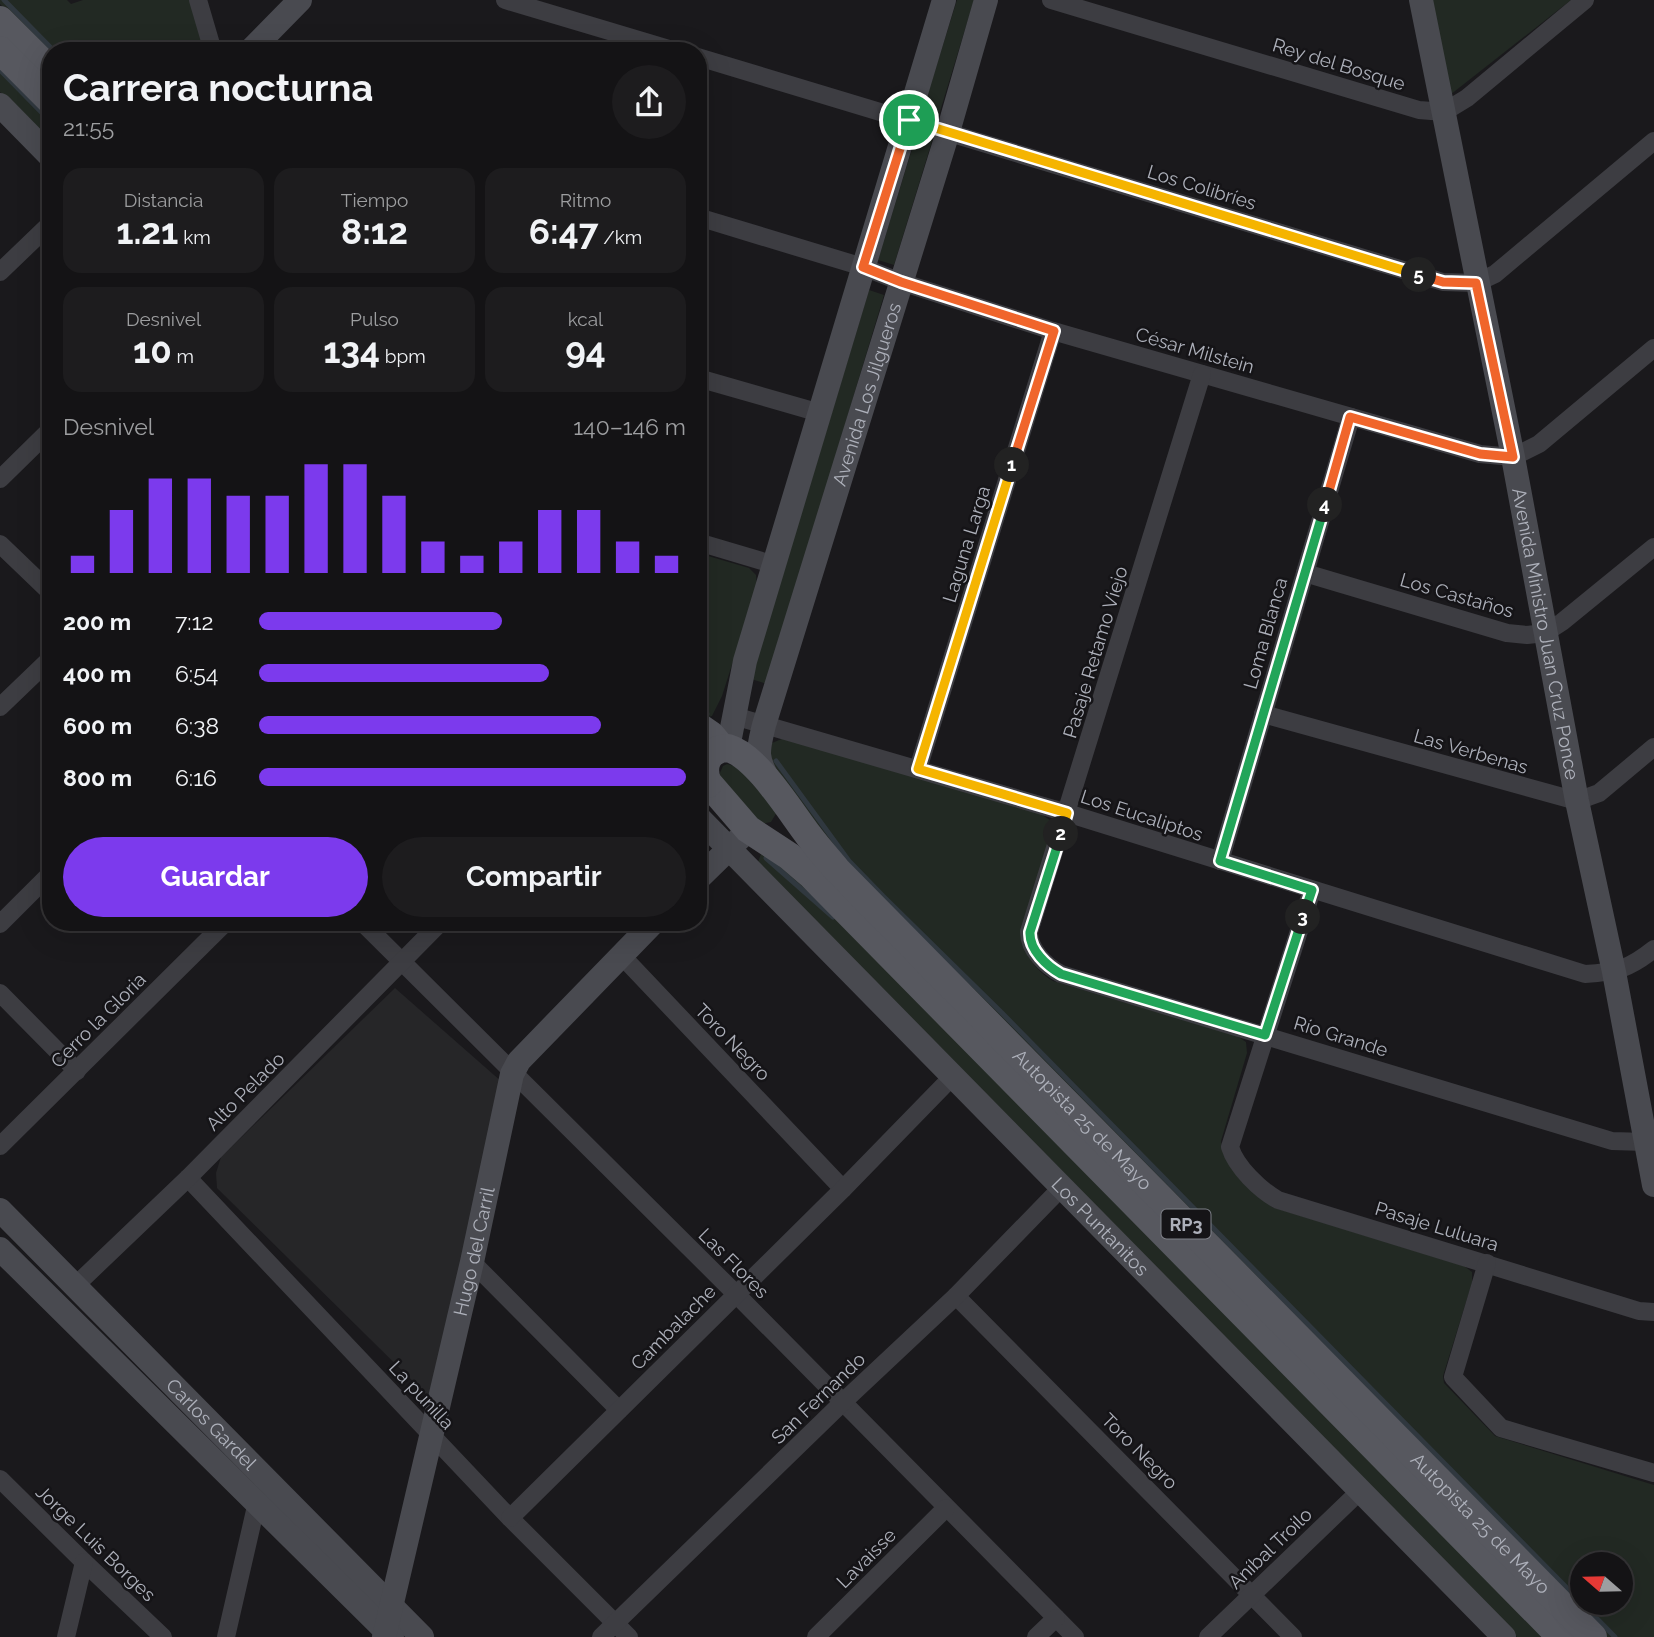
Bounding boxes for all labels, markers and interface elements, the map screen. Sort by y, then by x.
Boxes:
street label: Rey del Bosque [1270,33,1408,95]
text: Carrera nocturna [63,65,373,110]
button: share [612,65,686,139]
pin [879,90,939,150]
icon: arrive [890,101,928,139]
text: 21:55 [63,114,114,141]
street label: Los Colibríes [1145,160,1259,214]
text: Distancia [124,189,203,211]
text: Tiempo [341,189,408,211]
text: Ritmo [560,189,611,211]
text: 1.21 [116,211,178,252]
text: 8:12 [341,211,408,252]
text: 6:47 [529,211,598,252]
text: km [178,226,211,248]
text: /km [598,226,642,248]
pin: 5 [1402,258,1436,292]
text: 5 [1413,263,1424,285]
street label: Avenida Los Jilgueros [828,300,905,489]
text: Desnivel [126,308,201,330]
text: Pulso [350,308,399,330]
text: kcal [568,308,603,330]
street label: César Milstein [1133,323,1257,377]
text: 10 [133,330,172,371]
text: 134 [323,330,380,371]
text: 94 [565,330,606,371]
text: m [172,345,194,367]
text: bpm [380,345,426,367]
text: Desnivel [63,413,154,440]
text: 140–146 m [573,413,686,440]
pin: 1 [995,448,1030,482]
text: 1 [1007,453,1016,475]
street label: Laguna Larga [938,483,994,605]
street label: Avenida Ministro Juan Cruz Ponce [1508,486,1584,782]
pin: 4 [1308,488,1342,522]
text: 4 [1319,493,1330,515]
street label: Pasaje Retamo Viejo [1058,563,1132,741]
street label: Los Castaños [1398,568,1516,622]
street label: Loma Blanca [1239,575,1291,691]
text: 200 m [63,608,131,635]
text: 7:12 [175,608,213,635]
text: 400 m [63,660,131,687]
text: 6:54 [175,660,218,687]
text: 600 m [63,712,132,739]
text: 6:38 [175,712,219,739]
street label: Las Verbenas [1411,724,1531,778]
text: 800 m [63,764,132,791]
text: 6:16 [175,764,217,791]
street label: Los Eucaliptos [1078,785,1206,845]
pin: 2 [1044,816,1078,852]
text: 2 [1055,822,1066,844]
button: Guardar [63,837,368,917]
button: Compartir [382,837,686,917]
pin: 3 [1286,900,1320,934]
text: 3 [1297,905,1308,927]
street label: Cerro la Gloria [46,968,150,1072]
street label: Toro Negro [691,999,775,1085]
street label: Río Grande [1291,1011,1391,1061]
street label: Autopista 25 de Mayo [1009,1044,1157,1194]
street label: Alto Pelado [201,1047,289,1135]
street label: Los Puntanitos [1047,1173,1153,1280]
street label: Hugo del Carril [449,1184,499,1318]
street label: Pasaje Luluara [1373,1197,1501,1255]
road number: RP3 [1162,1210,1210,1238]
street label: Las Flores [694,1223,774,1303]
street label: Cambalache [626,1280,720,1374]
street label: San Fernando [767,1348,869,1448]
street label: La punilla [385,1356,459,1434]
street label: Carlos Gardel [162,1374,262,1475]
street label: Toro Negro [1097,1408,1183,1494]
street label: Autopista 25 de Mayo [1407,1448,1555,1598]
street label: Jorge Luis Borges [32,1480,160,1606]
street label: Aníbal Troilo [1224,1503,1316,1593]
street label: Lavaisse [832,1524,900,1592]
north arrow [1570,1552,1633,1615]
map controls [1570,1552,1633,1615]

